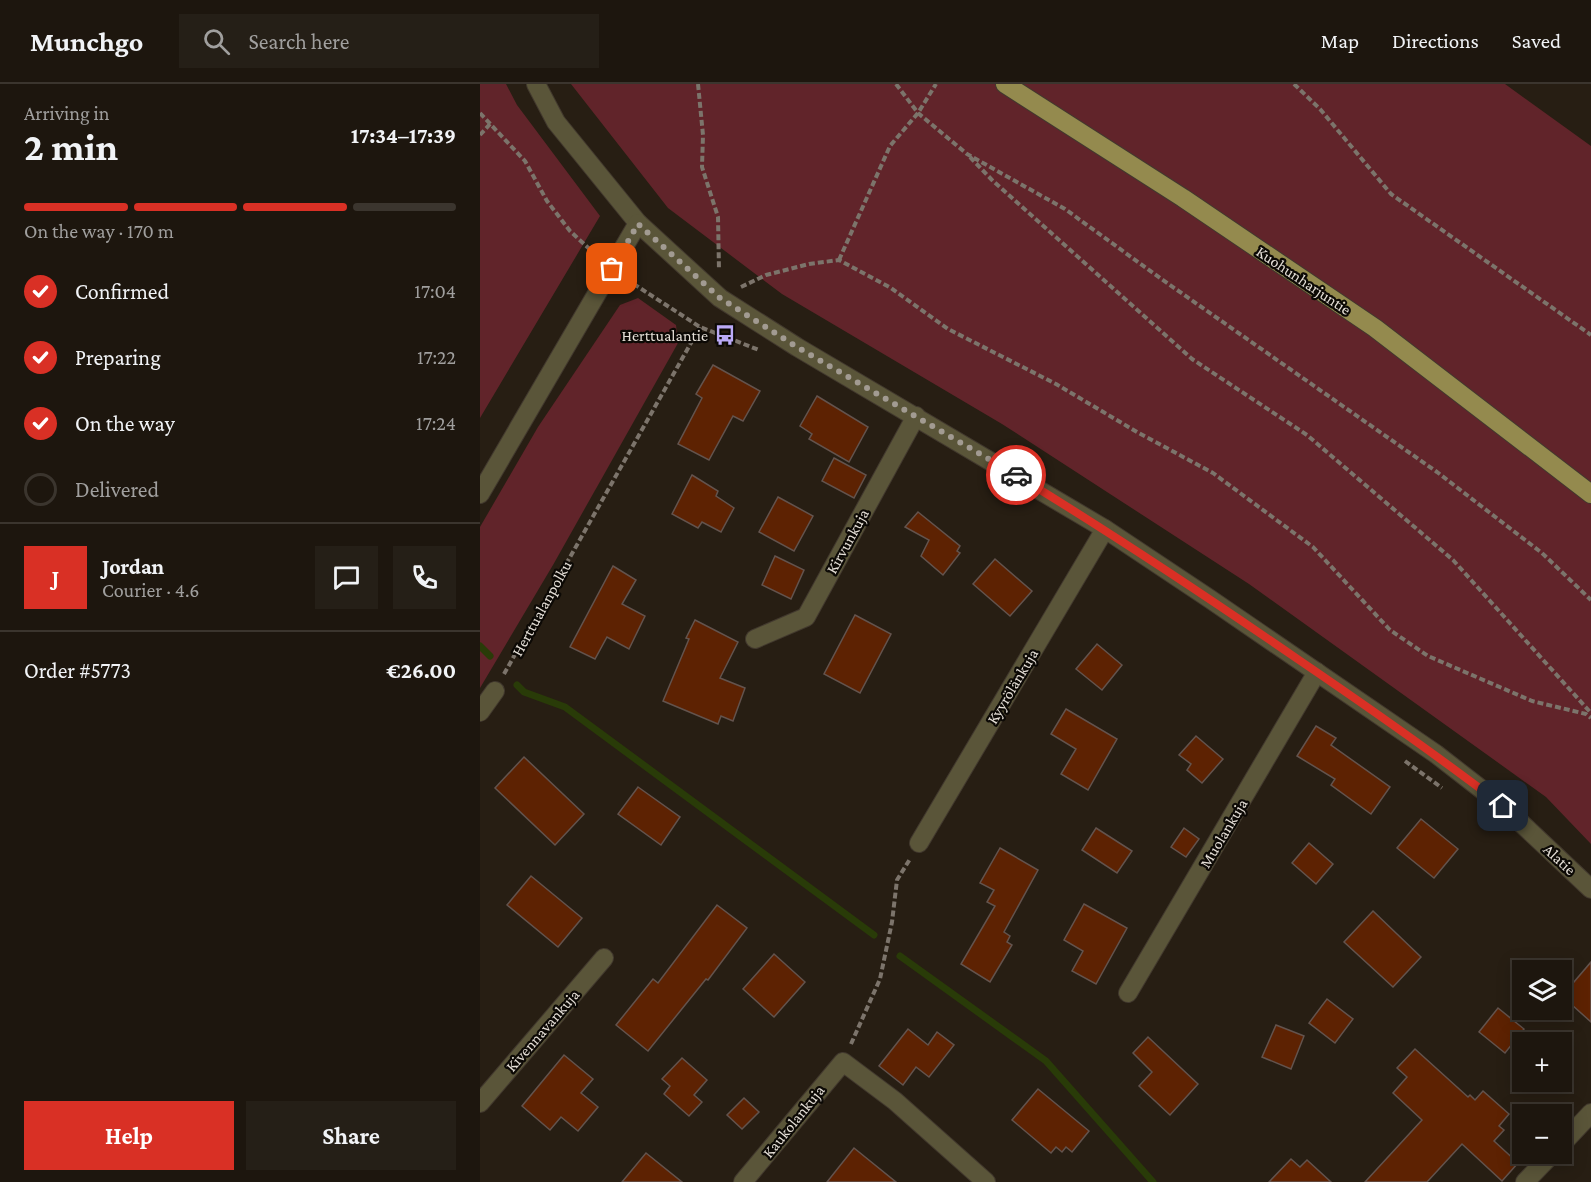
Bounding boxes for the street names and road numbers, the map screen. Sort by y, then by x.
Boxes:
street label: Kuohunharjuntie [1253,243,1354,319]
street label: Kirvunkuja [823,506,873,577]
street label: Herttualanpolku [508,557,576,659]
street label: Kyyrölänkuja [983,645,1043,727]
street label: Muolankuja [1196,795,1252,871]
street label: Alatie [1540,840,1579,878]
street label: Kivennavankuja [502,986,584,1075]
street label: Kaukolankuja [759,1081,829,1161]

